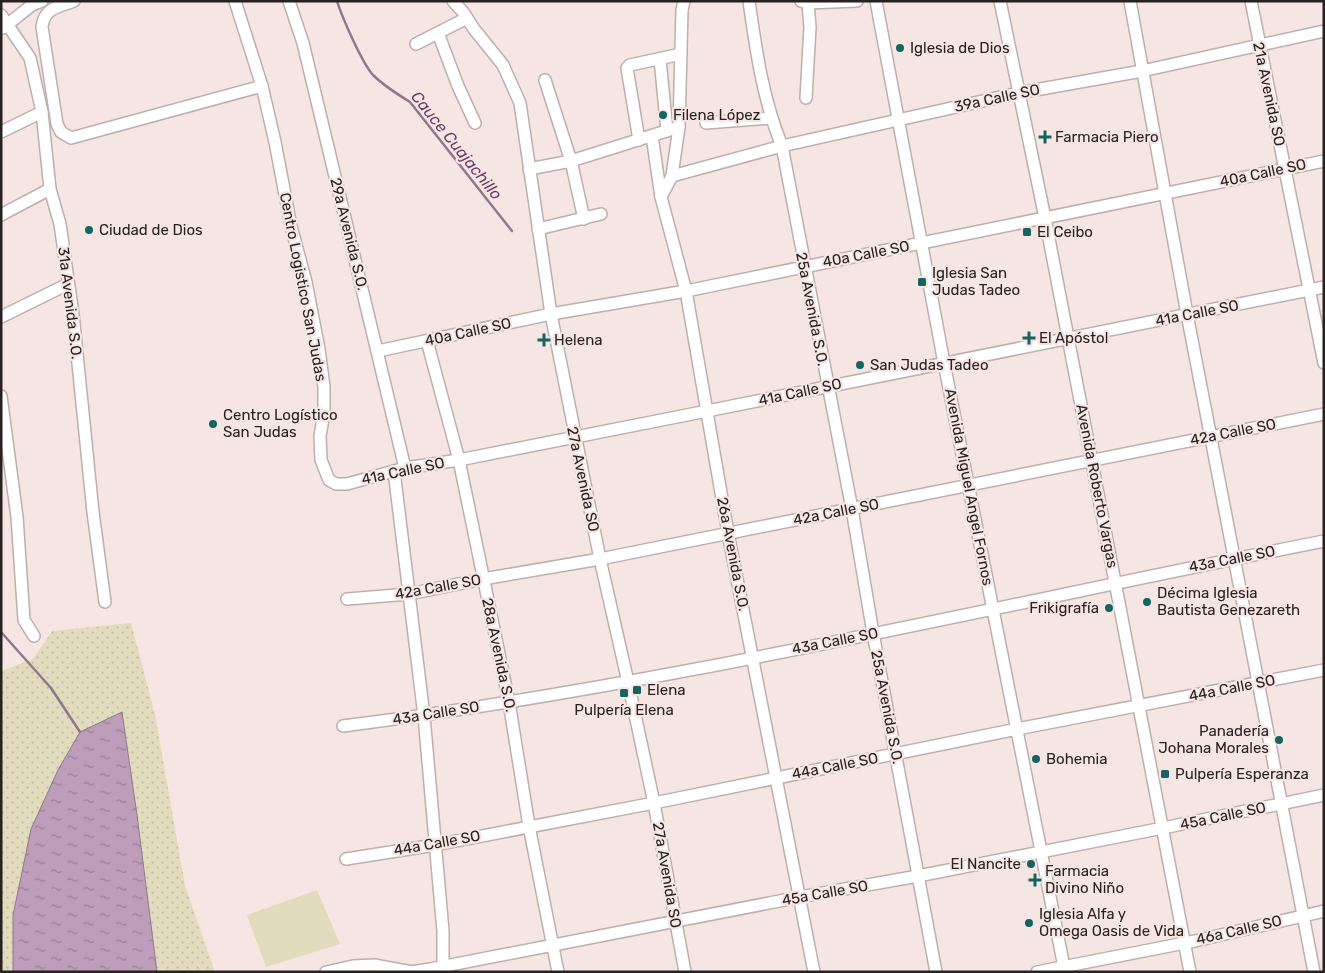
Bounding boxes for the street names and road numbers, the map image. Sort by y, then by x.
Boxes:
street label: 21a Avenida SO [1249,40,1289,148]
street label: 39a Calle SO [953,80,1041,116]
street label: 40a Calle SO [1218,155,1308,191]
street label: 29a Avenida S.O. [326,176,372,292]
street label: Centro Logistico San Judas [276,191,330,383]
street label: 40a Calle SO [821,237,911,271]
street label: 31a Avenida S.O. [54,246,86,360]
street label: 25a Avenida S.O. [792,251,832,367]
street label: 41a Calle SO [1154,296,1240,330]
street label: 40a Calle SO [423,314,513,350]
street label: 41a Calle SO [757,374,843,410]
street label: Avenida Miguel Angel Fornos [941,387,997,587]
street label: Avenida Roberto Vargas [1072,403,1122,570]
street label: 42a Calle SO [1188,415,1278,449]
street label: 27a Avenida SO [563,425,603,533]
street label: 41a Calle SO [360,453,446,489]
street label: 42a Calle SO [791,495,881,529]
street label: 26a Avenida S.O. [713,496,753,612]
street label: 43a Calle SO [1187,542,1277,576]
street label: 42a Calle SO [393,571,483,603]
street label: 28a Avenida S.O. [478,596,520,714]
street label: 43a Calle SO [790,624,880,658]
street label: 25a Avenida S.O. [867,649,907,765]
street label: 44a Calle SO [1187,671,1277,705]
street label: 43a Calle SO [391,697,481,729]
street label: 44a Calle SO [790,749,880,783]
street label: 45a Calle SO [1178,798,1268,834]
street label: 27a Avenida SO [649,821,685,929]
street label: 44a Calle SO [392,827,482,859]
street label: 45a Calle SO [780,877,870,909]
street label: 46a Calle SO [1194,911,1284,949]

